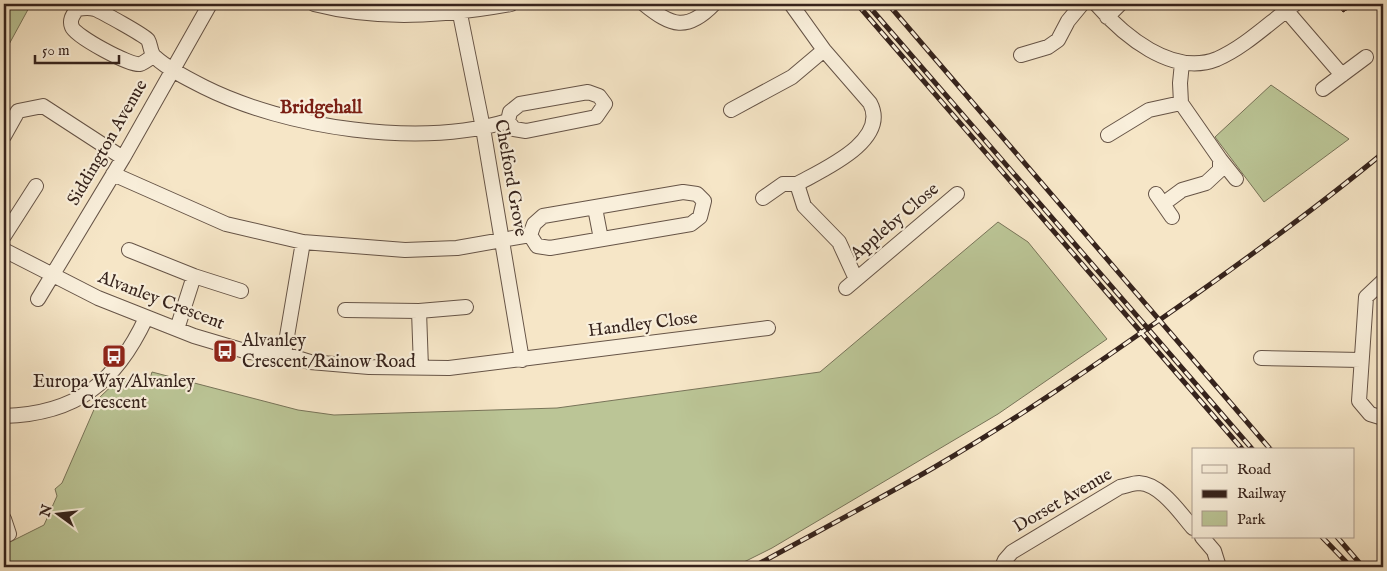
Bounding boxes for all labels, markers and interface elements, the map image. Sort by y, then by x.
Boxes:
scale bar [35,32,119,64]
text: 50 m [42,41,70,60]
street label: Siddington Avenue [63,76,153,210]
district label: Bridgehall [280,96,363,120]
street label: Chelford Grove [488,118,532,238]
street label: Appleby Close [845,178,944,266]
street label: Alvanley Crescent [94,266,228,336]
street label: Handley Close [587,307,699,343]
place label: Alvanley Crescent/Rainow Road [241,330,416,374]
bus stop icon: Alvanley Crescent/Rainow Road [212,338,238,364]
bus stop icon: Europa Way/Alvanley Crescent [101,343,127,369]
place label: Europa Way/Alvanley Crescent [33,371,195,415]
legend [1192,448,1354,538]
text: Road [1237,460,1272,479]
street label: Dorset Avenue [1009,463,1117,539]
text: Railway [1237,484,1287,503]
north arrow [32,488,82,538]
text: N [36,503,57,520]
text: Park [1237,510,1267,529]

